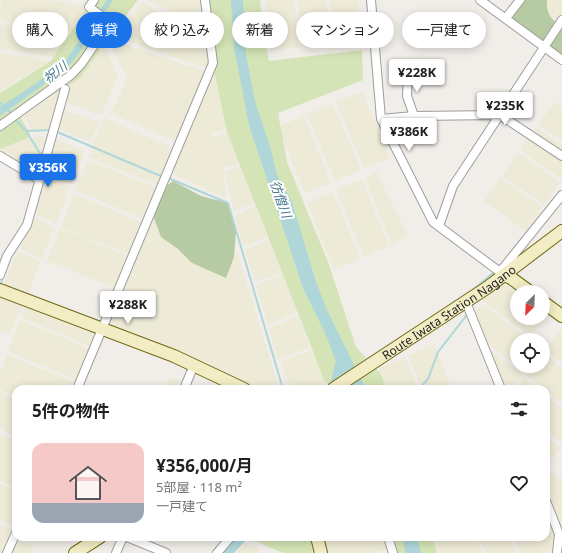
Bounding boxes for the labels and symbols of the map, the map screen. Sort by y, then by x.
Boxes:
water label: 祝川 [39,56,72,87]
pin: ¥228K [389,59,445,93]
pin: ¥235K [477,92,533,126]
pin: ¥386K [381,118,437,152]
pin: ¥356K [20,154,76,188]
water label: 彷僧川 [266,178,297,222]
street label: Route Iwata Station Nagano [378,260,519,363]
north arrow [510,285,550,325]
pin: ¥288K [100,291,156,325]

